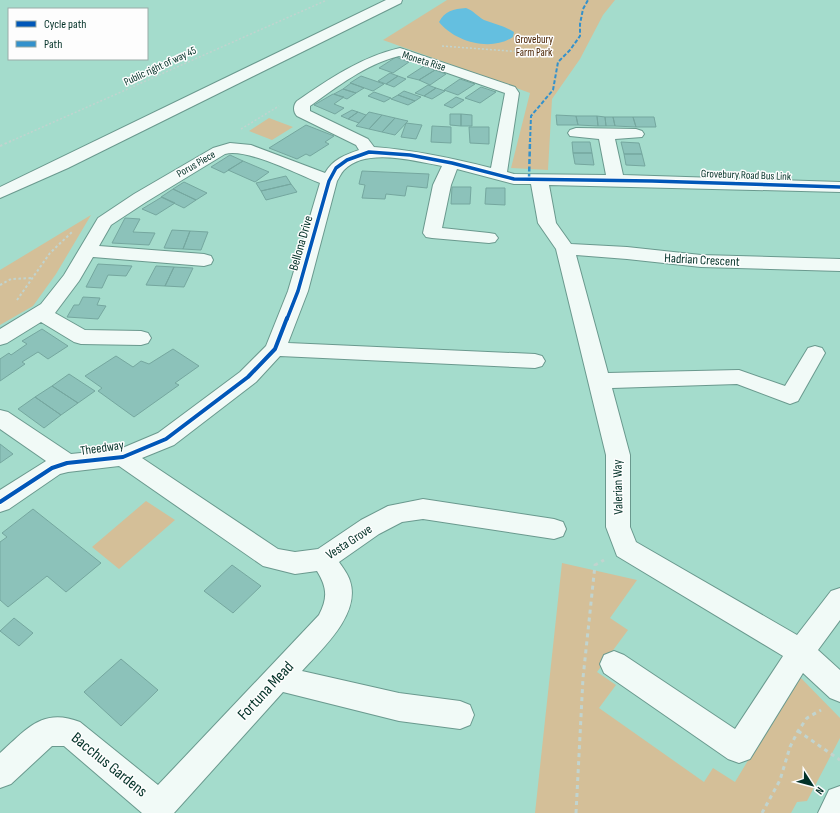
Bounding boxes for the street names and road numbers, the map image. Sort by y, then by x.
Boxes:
street label: Public right of way 45 [122,44,198,88]
street label: Moneta Rise [401,48,447,74]
street label: Porus Piece [174,148,218,180]
street label: Grovebury Road Bus Link [701,167,792,183]
street label: Bellona Drive [286,214,316,272]
street label: Hadrian Crescent [664,250,740,270]
street label: Theedway [79,437,125,459]
street label: Valerian Way [610,459,626,515]
street label: Vesta Grove [323,521,375,563]
street label: Fortuna Mead [234,658,298,724]
street label: Bacchus Gardens [67,729,151,801]

